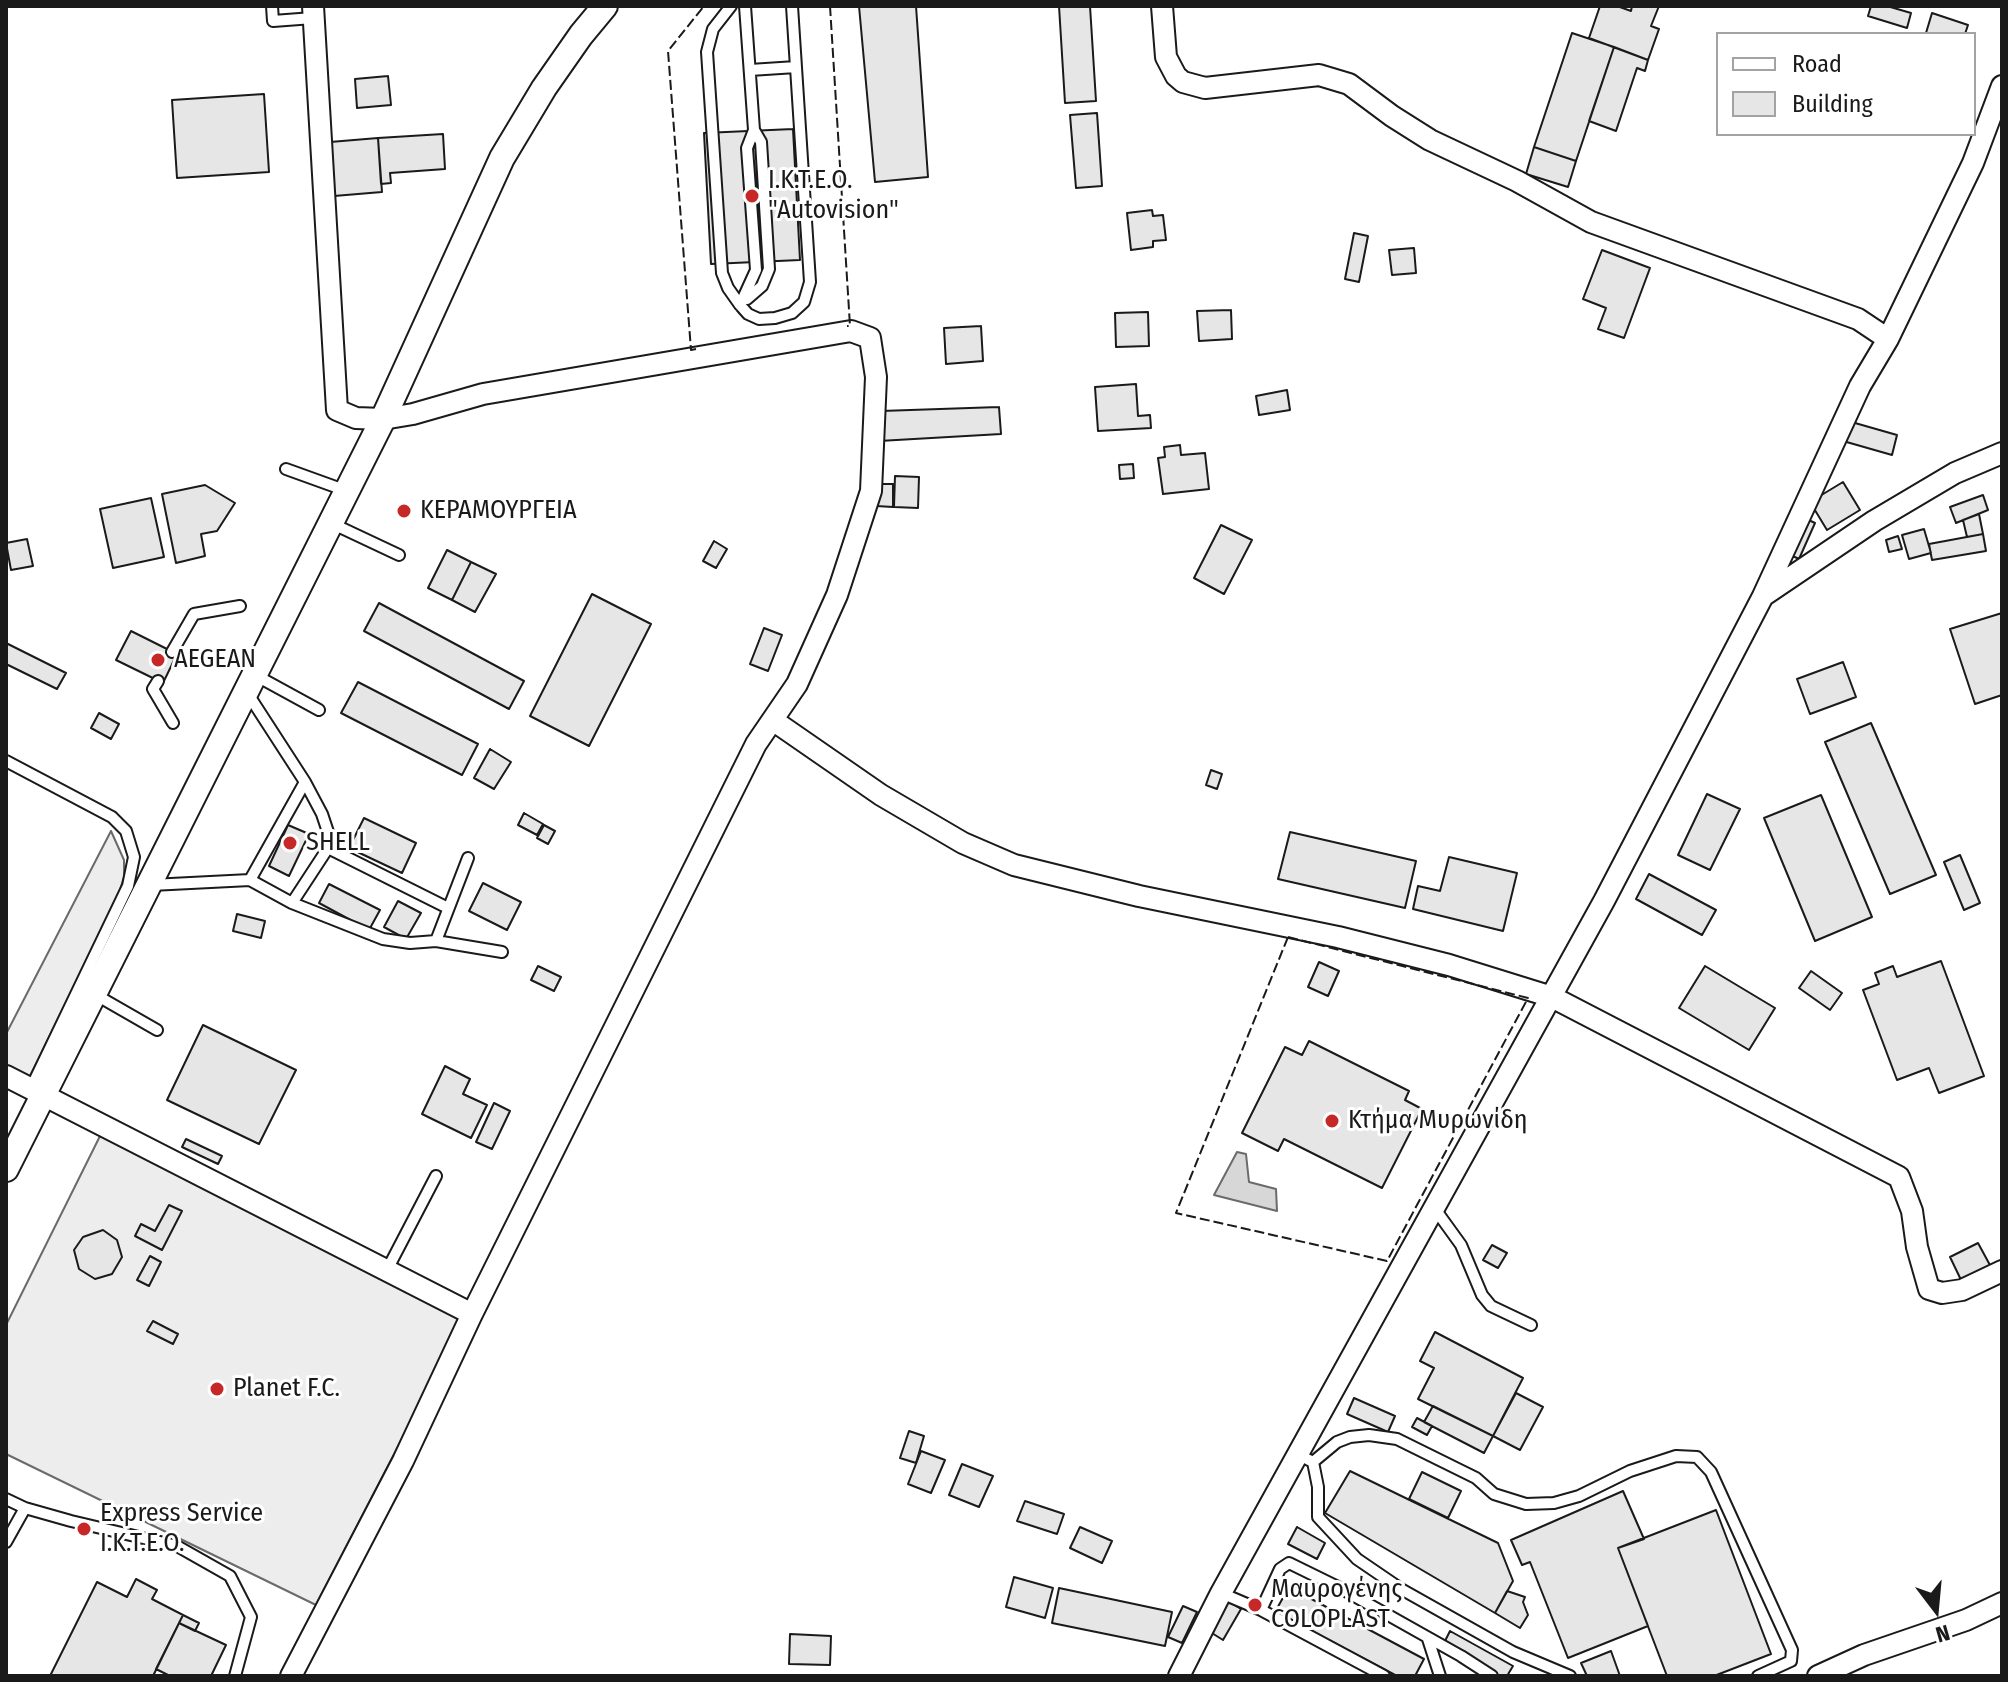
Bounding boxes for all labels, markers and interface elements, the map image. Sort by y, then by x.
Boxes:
legend [1716,32,1976,136]
text: Road [1792,50,1842,78]
text: Building [1792,90,1873,118]
place label: I.Κ.Τ.Ε.Ο. "Autovision" [768,165,899,226]
marker: I.Κ.Τ.Ε.Ο. "Autovision" [743,187,761,205]
place label: ΚΕΡΑΜΟΥΡΓΕΙΑ [420,495,577,527]
marker: ΚΕΡΑΜΟΥΡΓΕΙΑ [395,502,413,520]
place label: AEGEAN [174,644,256,676]
marker: AEGEAN [149,651,167,669]
place label: SHELL [306,827,370,859]
marker: SHELL [281,834,299,852]
place label: Κτήμα Μυρωνίδη [1348,1105,1527,1137]
marker: Κτήμα Μυρωνίδη [1323,1112,1341,1130]
place label: Planet F.C. [233,1373,340,1405]
marker: Planet F.C. [208,1380,226,1398]
place label: Express Service Ι.Κ.Τ.Ε.Ο. [100,1498,263,1560]
marker: Express Service Ι.Κ.Τ.Ε.Ο. [75,1520,93,1538]
north arrow [1896,1570,1976,1650]
place label: Μαυρογένης COLOPLAST [1271,1574,1402,1636]
marker: Μαυρογένης COLOPLAST [1246,1596,1264,1614]
text: N [1933,1619,1953,1648]

